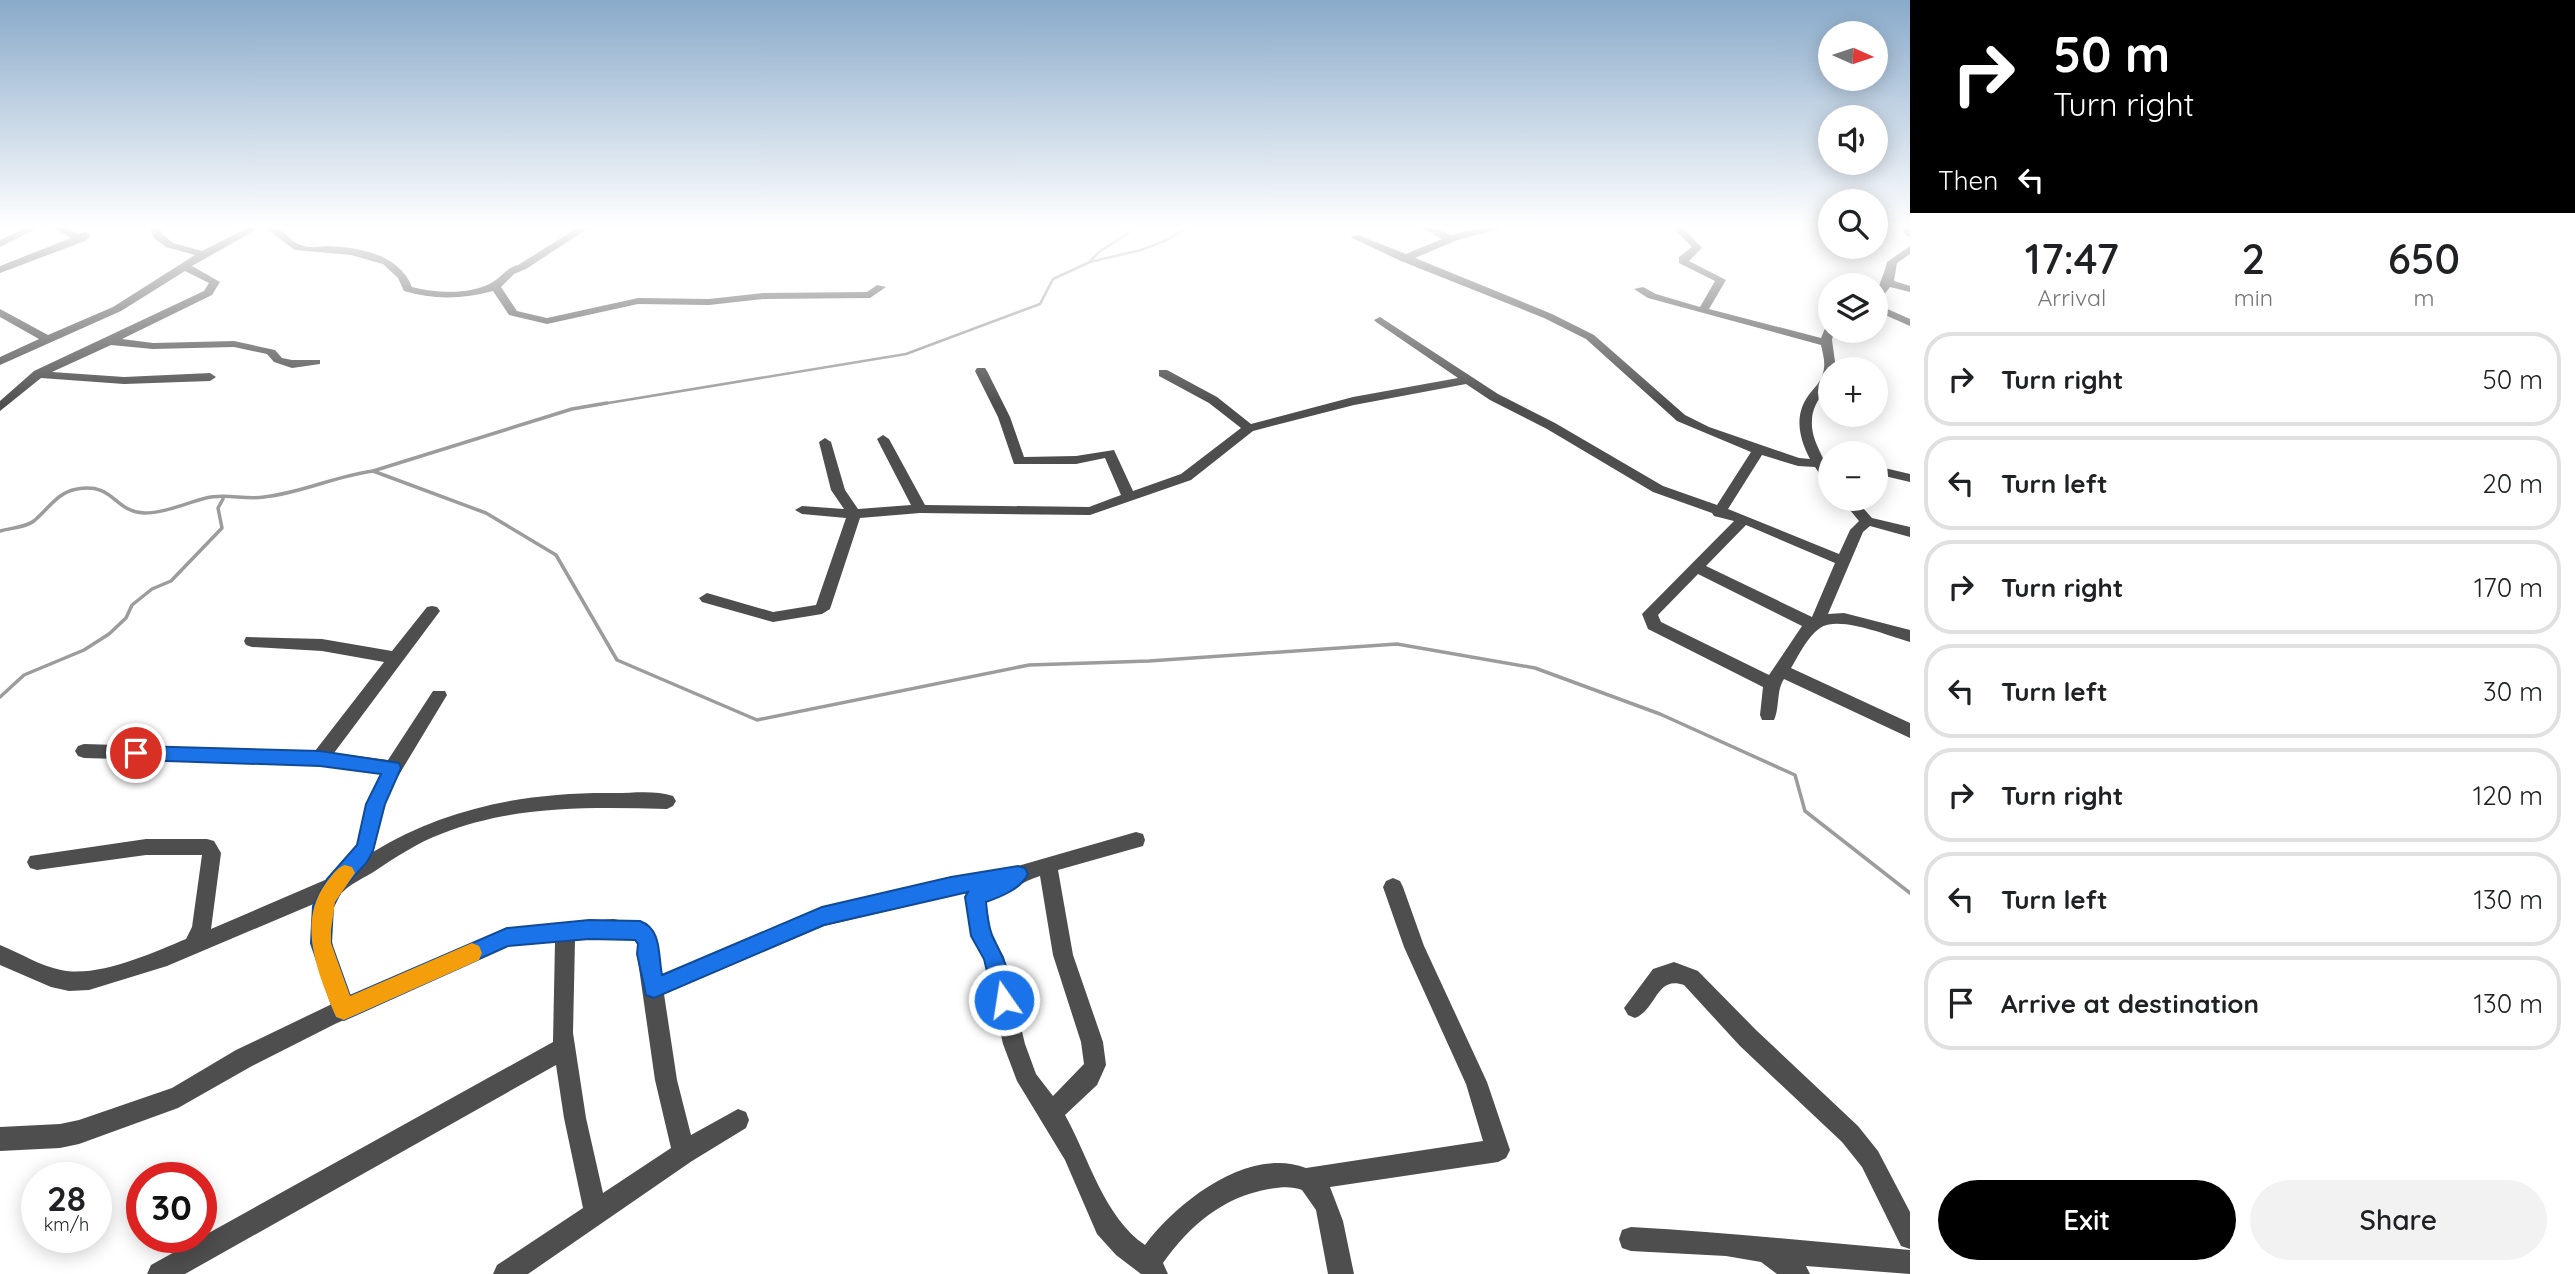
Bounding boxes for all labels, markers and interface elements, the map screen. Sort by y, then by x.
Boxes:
north arrow [1818,21,1888,91]
map controls [1818,21,1888,511]
text: 50 m [2053,23,2170,84]
icon: right [1938,28,2029,119]
text: Turn right [2053,84,2194,124]
button: sound [1818,105,1888,175]
icon: left [2012,161,2050,199]
text: Then [1938,164,1998,197]
button: search [1818,189,1888,259]
text: 17:47 [2025,232,2119,285]
text: 2 [2241,232,2265,285]
text: 650 [2388,232,2460,285]
button: layers [1818,273,1888,343]
text: Arrival [2037,283,2106,312]
text: min [2234,283,2273,312]
text: m [2413,283,2434,312]
button: + [1818,357,1888,427]
icon: right [1942,360,1980,398]
text: Turn right [2001,363,2123,396]
text: 50 m [2483,363,2543,396]
button: − [1818,441,1888,511]
icon: left [1942,464,1980,502]
text: Turn left [2001,467,2108,500]
text: 20 m [2482,467,2543,500]
icon: right [1942,568,1980,606]
text: Turn right [2001,571,2123,604]
text: 170 m [2474,571,2543,604]
icon: left [1942,672,1980,710]
text: Turn left [2001,675,2108,708]
text: 30 m [2483,675,2543,708]
pin [106,723,166,783]
icon: arrive [117,734,155,772]
icon: right [1942,776,1980,814]
text: Turn right [2001,779,2123,812]
text: 120 m [2473,779,2543,812]
icon: left [1942,880,1980,918]
text: Turn left [2001,883,2108,916]
text: 130 m [2473,883,2543,916]
position arrow [967,963,1041,1037]
icon: arrive [1942,984,1980,1022]
text: Arrive at destination [2001,987,2259,1020]
text: 130 m [2473,987,2543,1020]
speed limit sign: 30 [126,1162,217,1253]
text: 28 [47,1176,86,1220]
button: Exit [1938,1180,2236,1260]
button: Share [2250,1180,2547,1260]
text: km/h [44,1213,89,1236]

